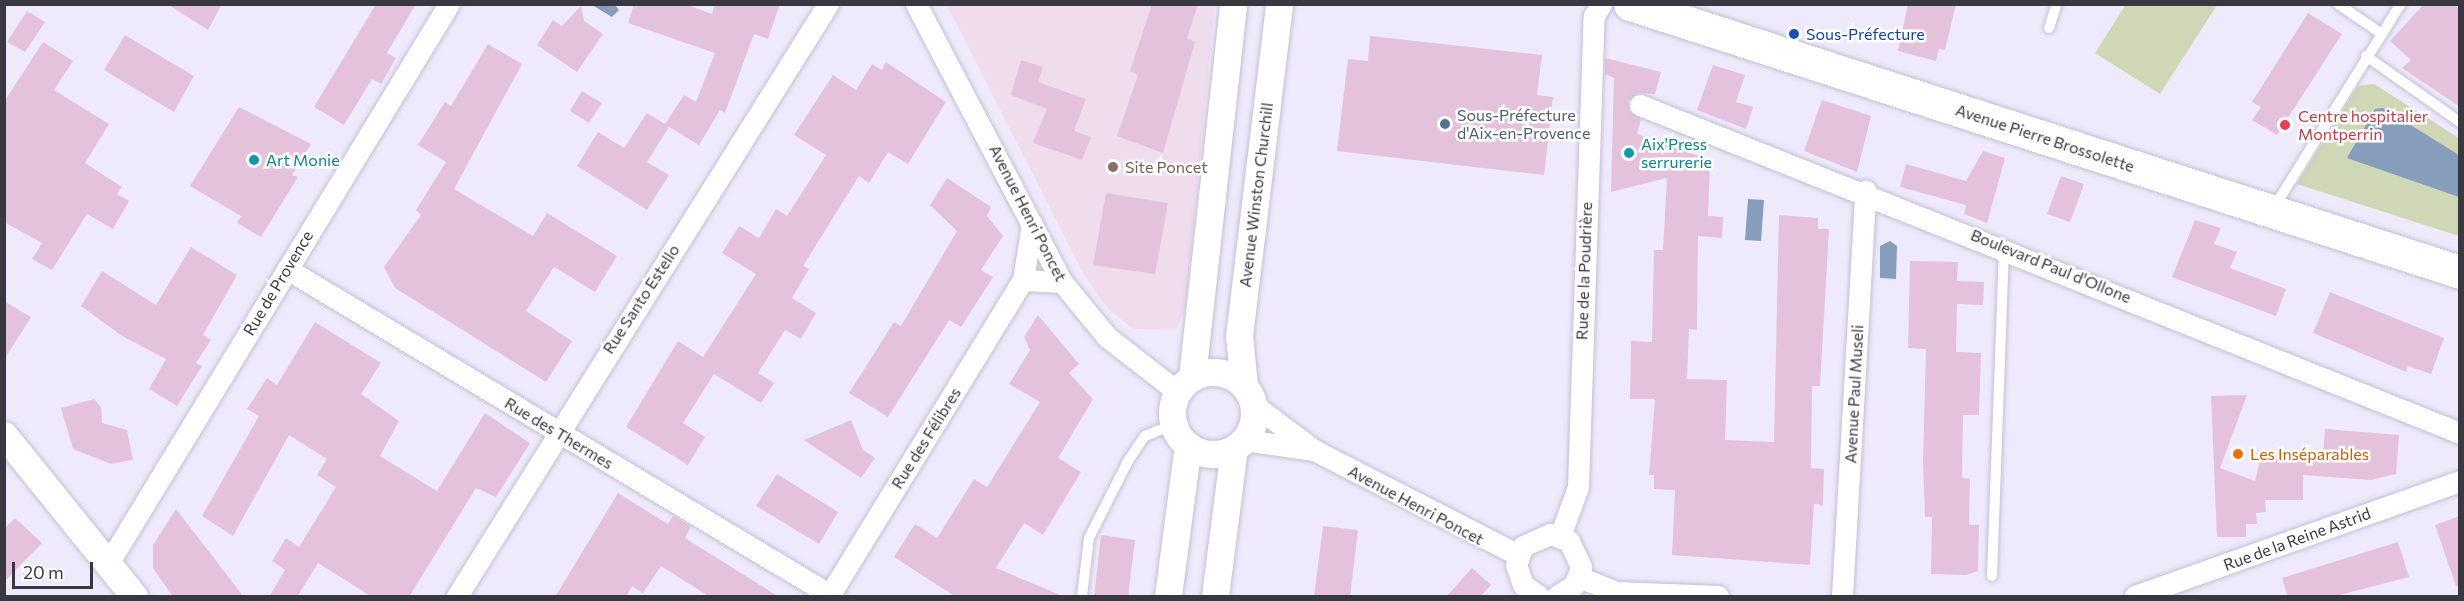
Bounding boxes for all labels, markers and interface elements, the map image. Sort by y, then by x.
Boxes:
place label: Sous-Préfecture [1806,24,1925,44]
marker: Sous-Préfecture [1787,27,1801,41]
street label: Avenue Pierre Brossolette [1953,100,2137,176]
street label: Avenue Winston Churchill [1235,102,1277,288]
place label: Sous-Préfecture d'Aix-en-Provence [1457,105,1590,143]
place label: Centre hospitalier Montperrin [2298,106,2428,144]
marker: Centre hospitalier Montperrin [2276,116,2294,134]
marker: Sous-Préfecture d'Aix-en-Provence [1438,117,1452,131]
place label: Aix'Press serrurerie [1641,134,1712,172]
street label: Avenue Henri Poncet [985,141,1071,285]
marker: Aix'Press serrurerie [1622,146,1636,160]
place label: Art Monie [266,150,340,170]
marker: Art Monie [247,153,261,167]
place label: Site Poncet [1125,157,1208,177]
marker: Site Poncet [1106,160,1120,174]
street label: Rue de la Poudrière [1572,202,1596,340]
street label: Boulevard Paul d'Ollone [1968,225,2134,307]
street label: Rue de Provence [239,227,317,339]
street label: Rue Santo Estello [599,241,683,357]
street label: Avenue Paul Museli [1841,324,1867,464]
street label: Rue des Félibres [887,384,965,492]
street label: Rue des Thermes [501,393,617,473]
place label: Les Inséparables [2250,444,2369,464]
marker: Les Inséparables [2231,447,2245,461]
street label: Avenue Henri Poncet [1345,461,1487,549]
street label: Rue de la Reine Astrid [2221,503,2373,575]
scale bar [15,550,96,588]
text: 20 m [23,561,64,583]

